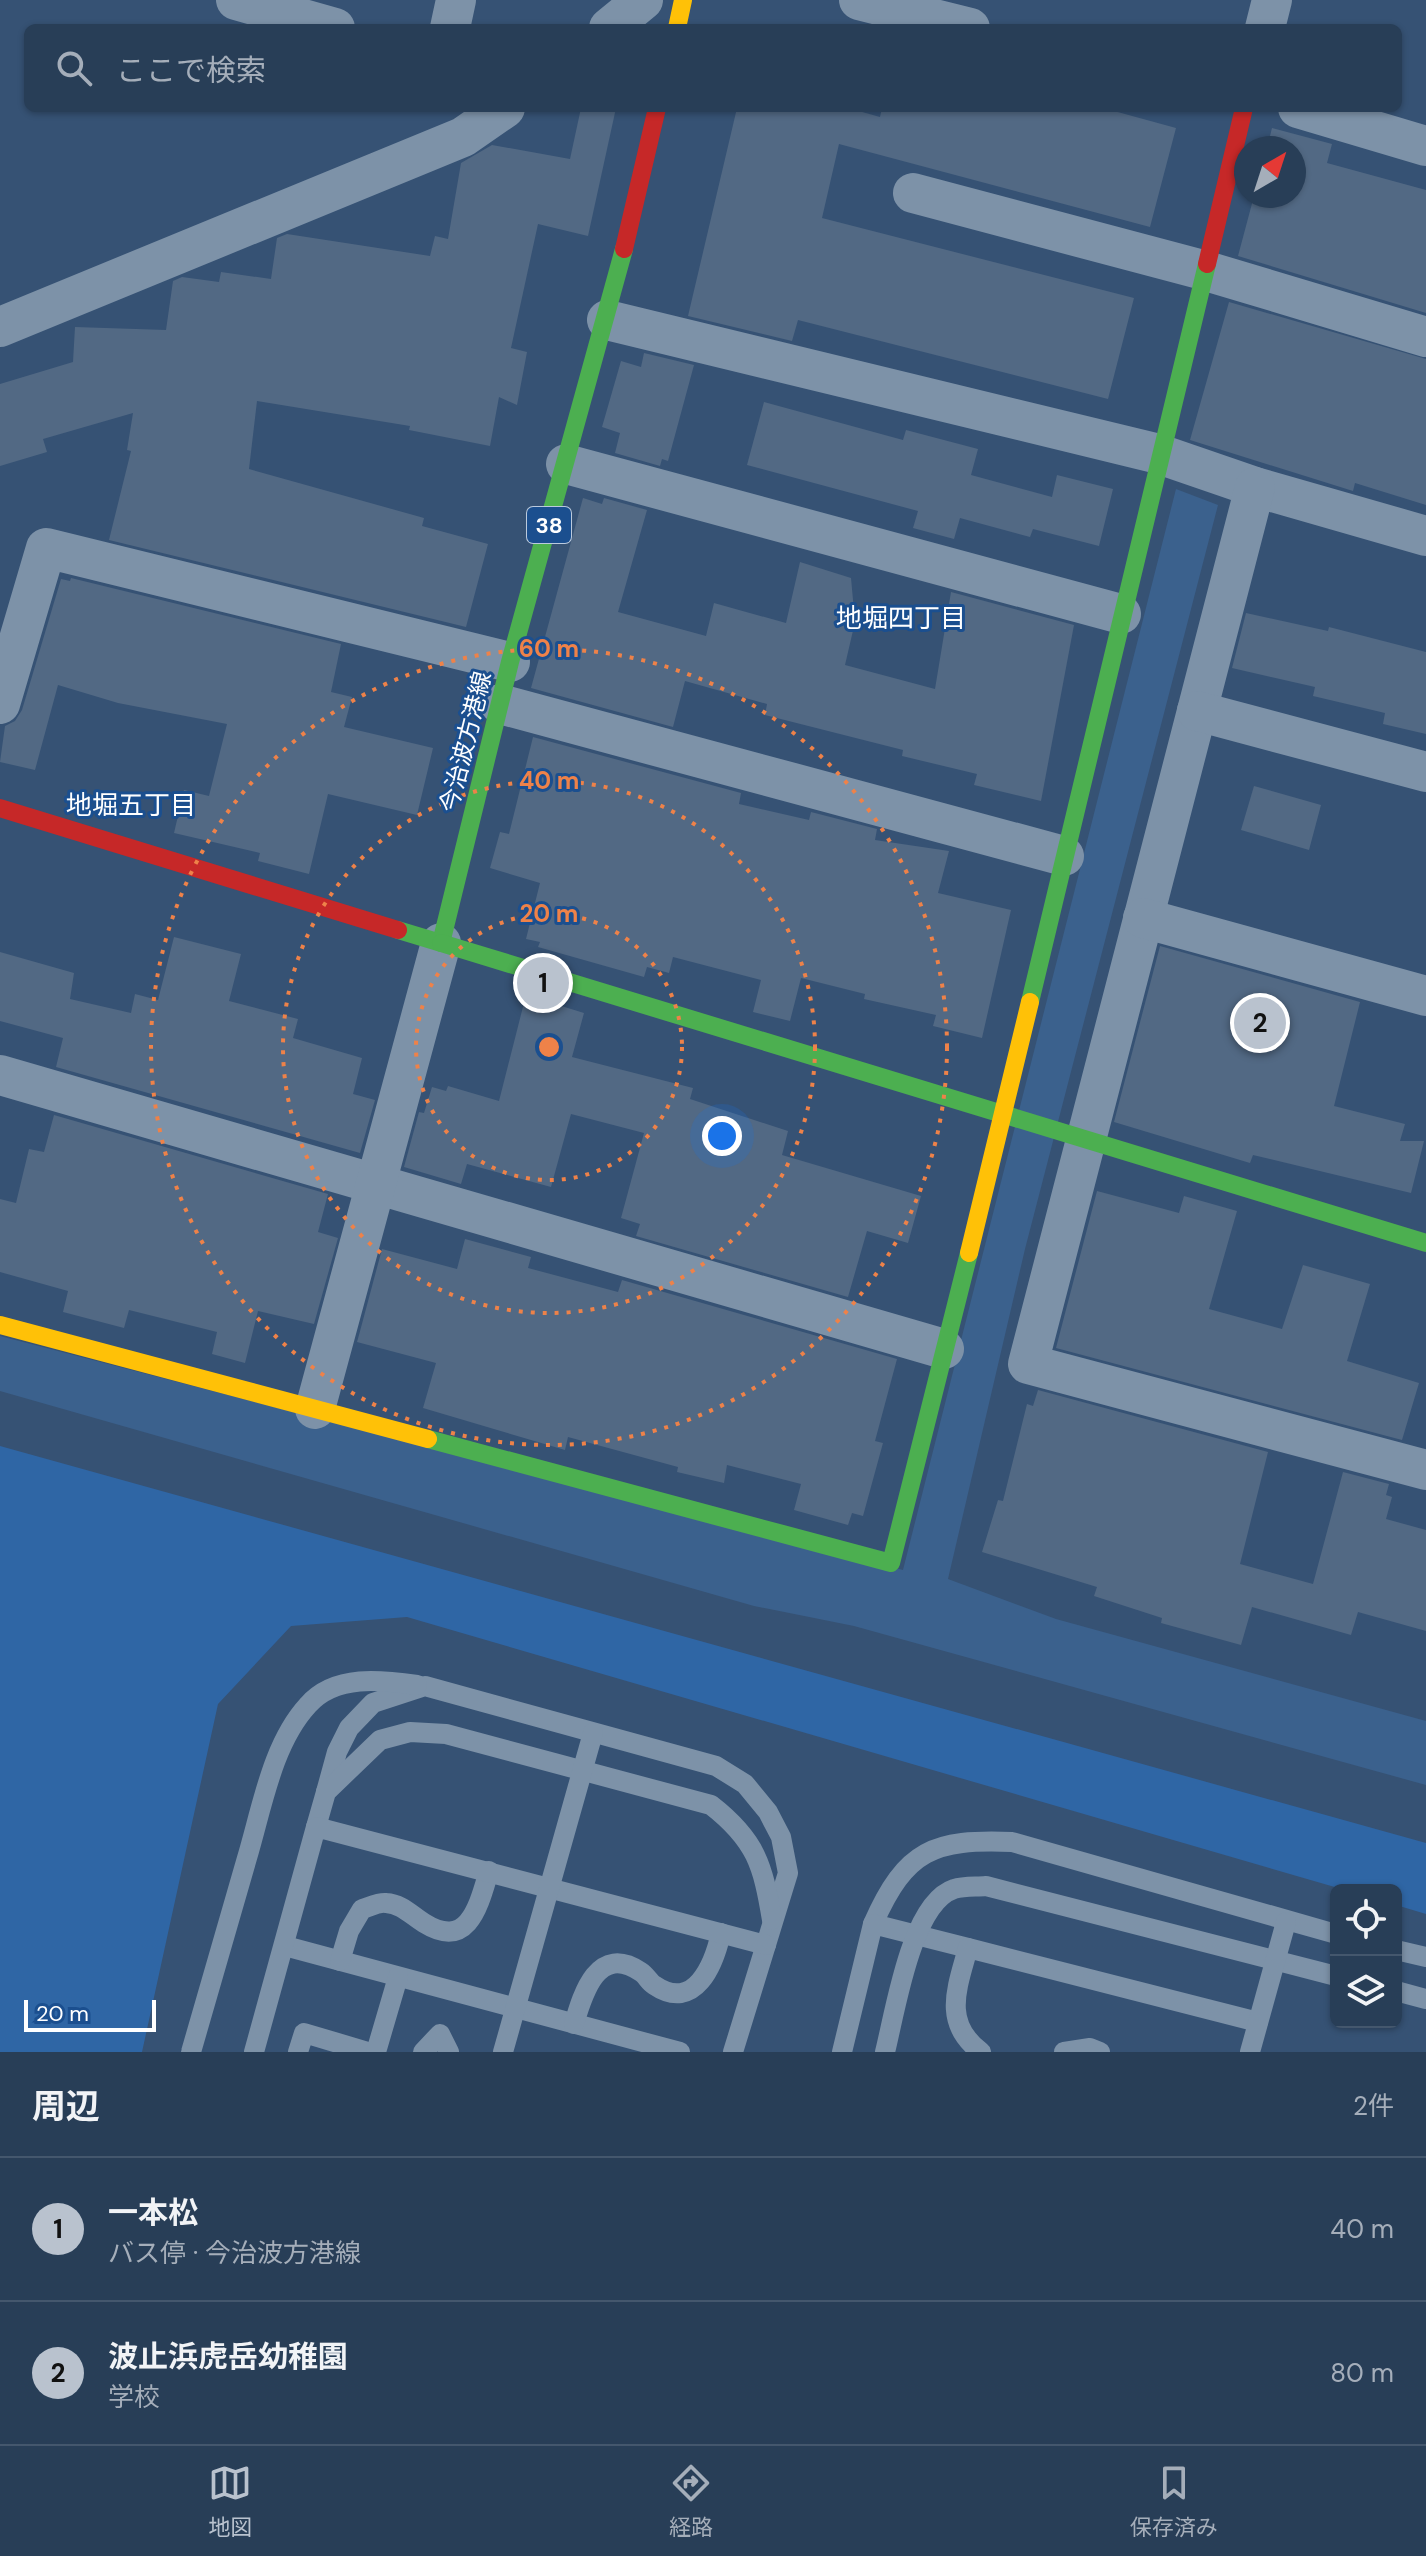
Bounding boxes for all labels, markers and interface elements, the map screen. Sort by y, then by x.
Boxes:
search box [24,24,1402,112]
icon: search [52,46,96,90]
text: ここで検索 [116,51,266,90]
north arrow [1234,136,1306,208]
road number: 38 [527,507,571,543]
district label: 地堀四丁目 [836,601,966,635]
text: 60 m [519,633,579,664]
street label: 今治波方港線 [433,668,498,815]
text: 40 m [519,765,579,796]
district label: 地堀五丁目 [66,788,196,822]
text: 20 m [520,898,578,929]
pin: 1 [517,953,569,1013]
pin: 2 [1234,993,1286,1053]
centre of rings [535,1033,563,1061]
your location [702,1116,742,1156]
map controls [1330,1884,1402,2028]
button: locate [1330,1884,1402,1956]
button: layers [1330,1956,1402,2028]
scale bar [24,1996,156,2032]
text: 20 m [36,1999,89,2028]
text: 周辺 [32,2084,100,2129]
text: 2件 [1353,2089,1394,2123]
text: 一本松 [108,2193,198,2232]
text: 1 [53,2212,63,2246]
text: 40 m [1330,2212,1394,2246]
text: バス停 · 今治波方港線 [108,2236,361,2270]
text: 波止浜虎岳幼稚園 [108,2337,348,2376]
text: 2 [50,2356,66,2390]
text: 80 m [1330,2356,1394,2390]
text: 学校 [108,2380,160,2414]
tab: 地図 [208,2461,252,2542]
tab: 経路 [669,2461,713,2542]
tab: 保存済み [1130,2461,1218,2542]

